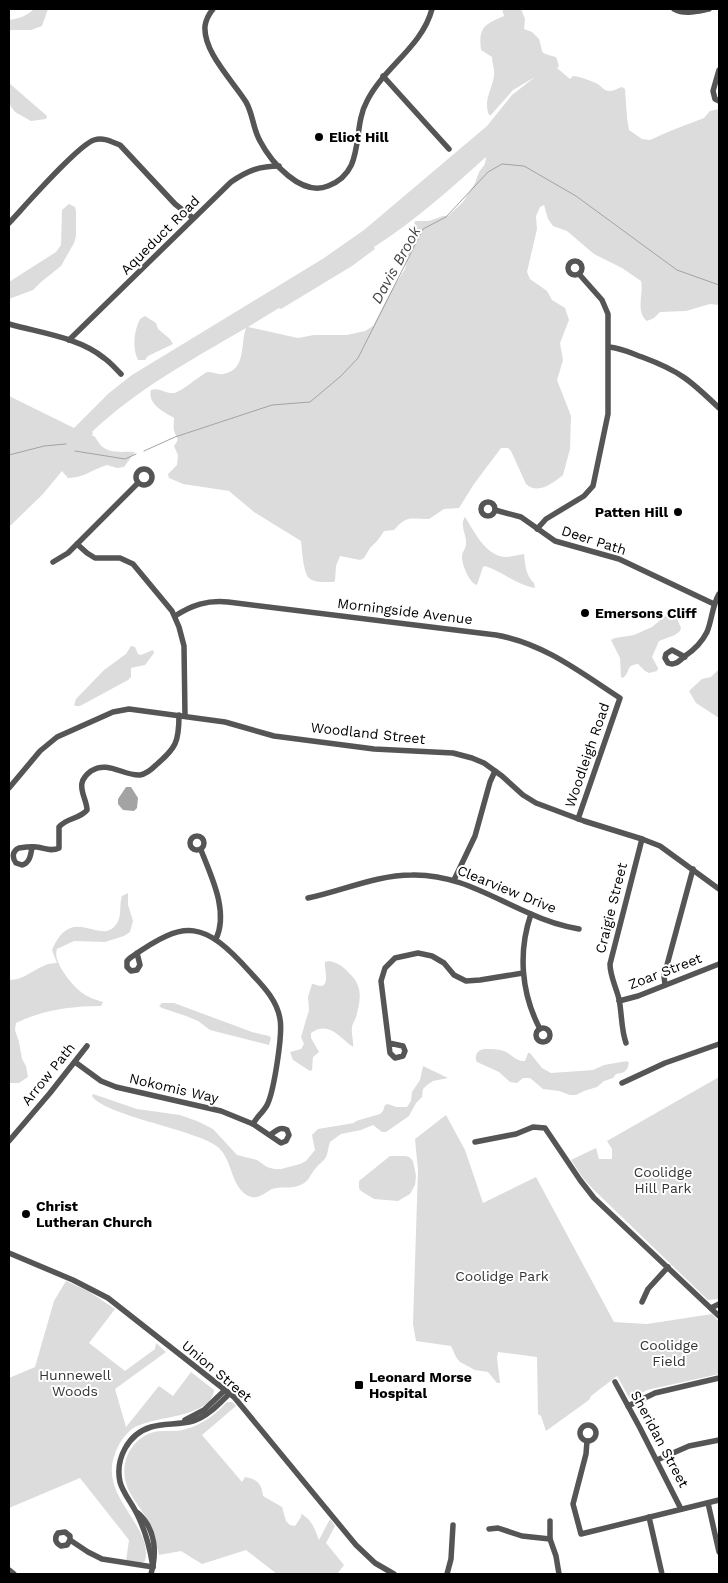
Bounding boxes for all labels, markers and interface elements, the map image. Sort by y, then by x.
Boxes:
place label: Eliot Hill [329,129,389,145]
marker: Eliot Hill [313,131,325,143]
street label: Aqueduct Road [117,192,203,278]
water label: Davis Brook [367,223,425,307]
place label: Patten Hill [595,504,668,520]
marker: Patten Hill [672,506,684,518]
street label: Deer Path [560,522,628,558]
street label: Morningside Avenue [336,595,474,627]
place label: Emersons Cliff [595,605,697,621]
marker: Emersons Cliff [579,607,591,619]
street label: Woodleigh Road [562,701,612,809]
street label: Woodland Street [310,719,426,747]
street label: Craigie Street [592,861,630,955]
street label: Clearview Drive [455,862,559,916]
street label: Zoar Street [626,950,704,992]
street label: Arrow Path [18,1040,78,1108]
street label: Nokomis Way [128,1070,221,1106]
park label: Coolidge Hill Park [634,1164,692,1196]
place label: Christ Lutheran Church [36,1198,152,1230]
marker: Christ Lutheran Church [20,1208,32,1220]
park label: Coolidge Park [455,1268,549,1284]
street label: Union Street [179,1337,255,1405]
park label: Coolidge Field [640,1337,698,1369]
park label: Hunnewell Woods [39,1367,112,1399]
place label: Leonard Morse Hospital [369,1369,472,1401]
marker: Leonard Morse Hospital [353,1379,365,1391]
street label: Sheridan Street [628,1388,692,1490]

